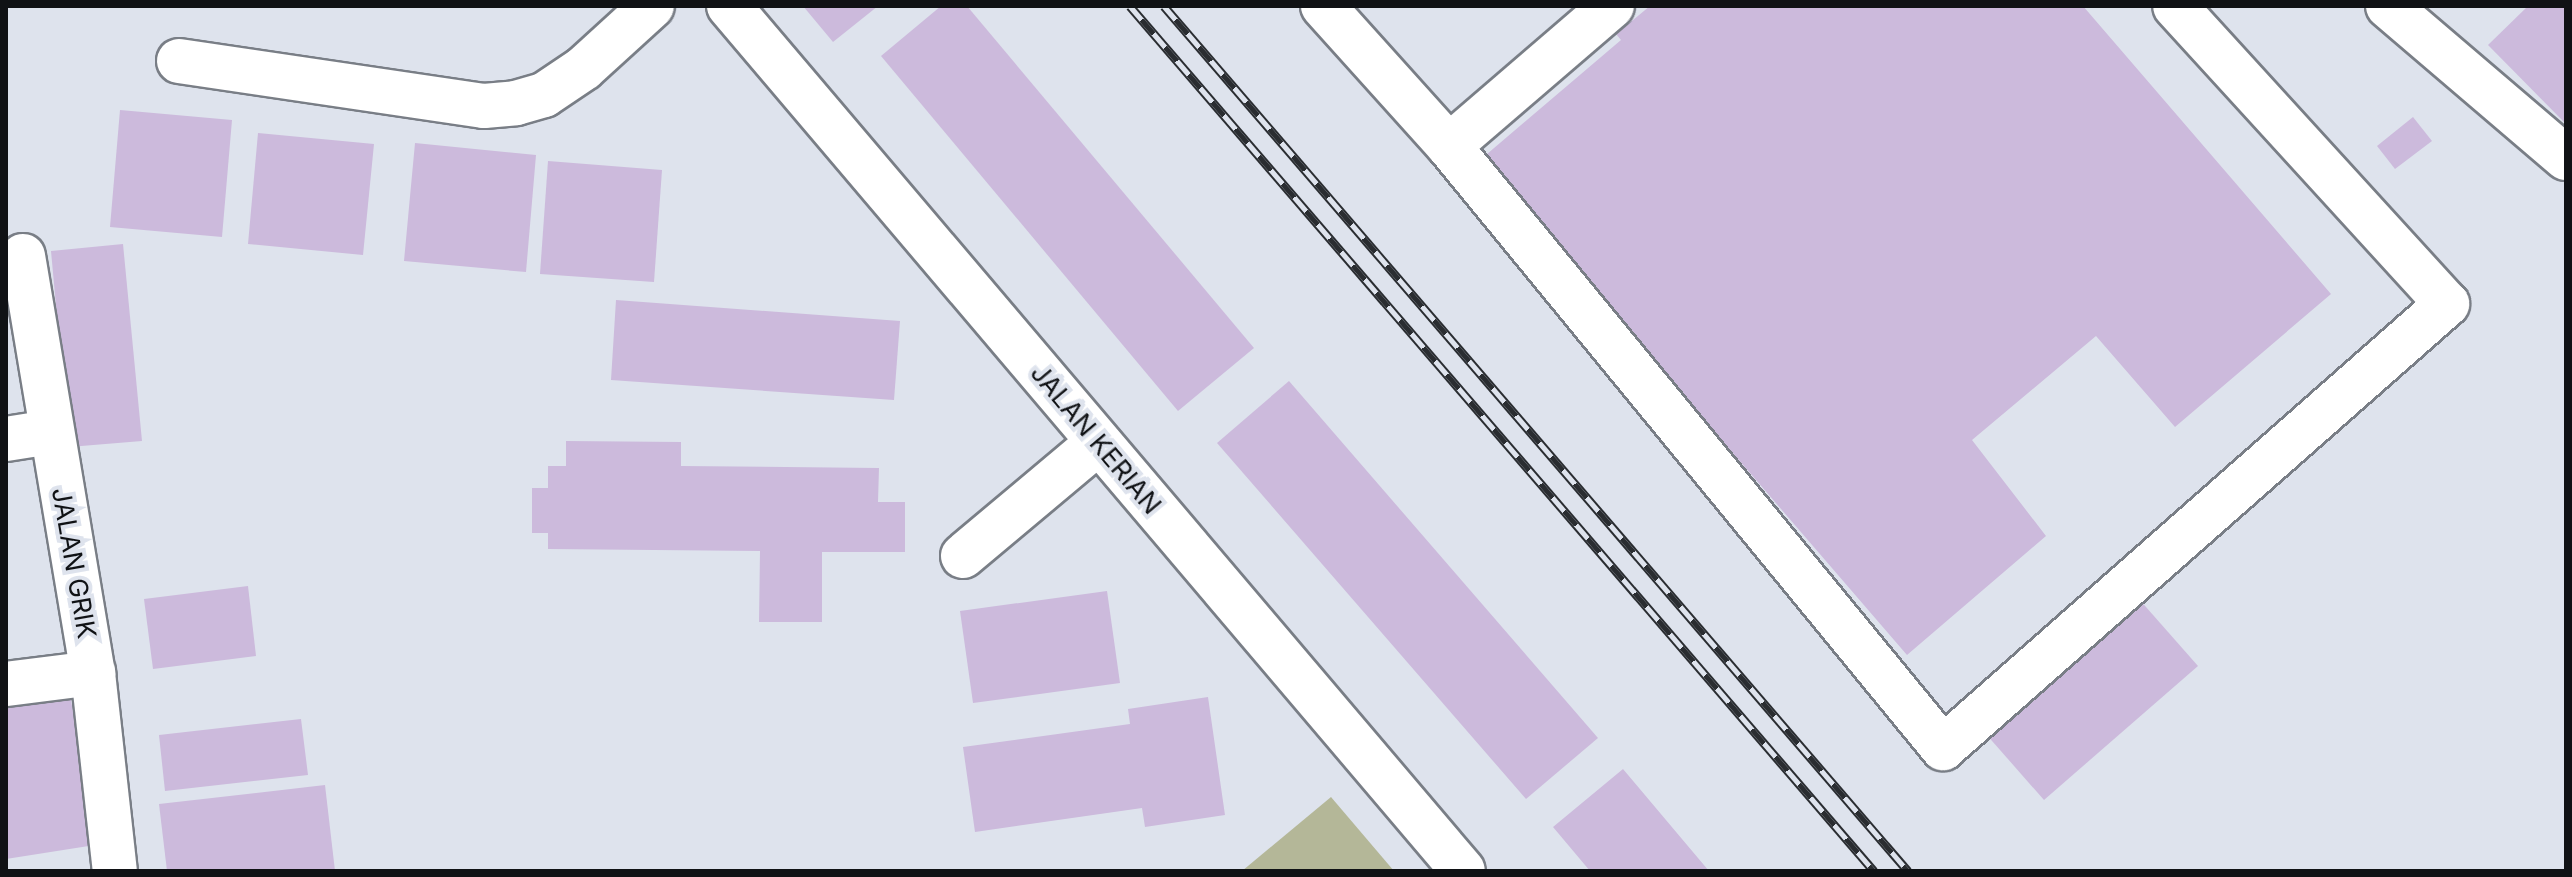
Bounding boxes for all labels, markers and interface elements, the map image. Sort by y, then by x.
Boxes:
street label: JALAN KERIAN [1024,358,1168,520]
street label: JALAN GRIK [45,485,103,641]

